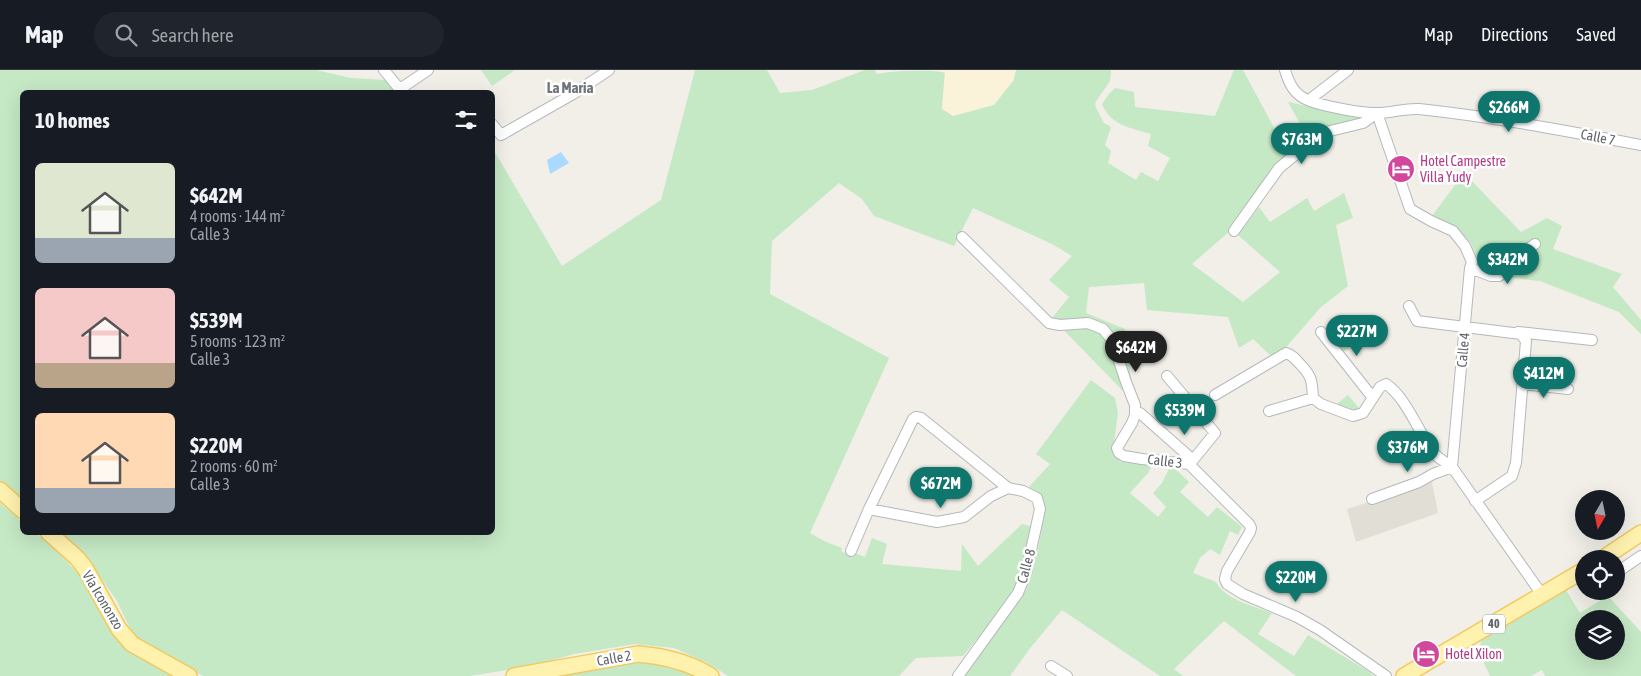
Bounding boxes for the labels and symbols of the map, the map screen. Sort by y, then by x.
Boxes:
district label: La Maria [547,79,593,96]
pin: $266M [1474,90,1544,133]
pin: $763M [1267,122,1337,165]
street label: Calle 7 [1579,126,1617,148]
place label: Hotel Campestre Villa Yudy [1420,153,1506,185]
hotel icon: Hotel Campestre Villa Yudy [1386,154,1416,184]
pin: $342M [1473,242,1543,285]
pin: $227M [1322,314,1392,357]
pin: $642M [1101,330,1171,373]
street label: Calle 4 [1454,331,1473,368]
pin: $412M [1509,356,1579,399]
pin: $539M [1150,394,1220,436]
pin: $376M [1373,430,1443,473]
street label: Calle 3 [1147,451,1183,471]
pin: $672M [906,466,976,509]
north arrow [1575,490,1625,540]
street label: Calle 8 [1014,547,1038,585]
pin: $220M [1261,560,1331,603]
street label: Vía Icononzo [79,568,127,632]
road number: 40 [1483,614,1505,634]
hotel icon: Hotel Xilon [1411,639,1441,669]
place label: Hotel Xilon [1445,646,1502,662]
street label: Calle 2 [595,647,633,669]

